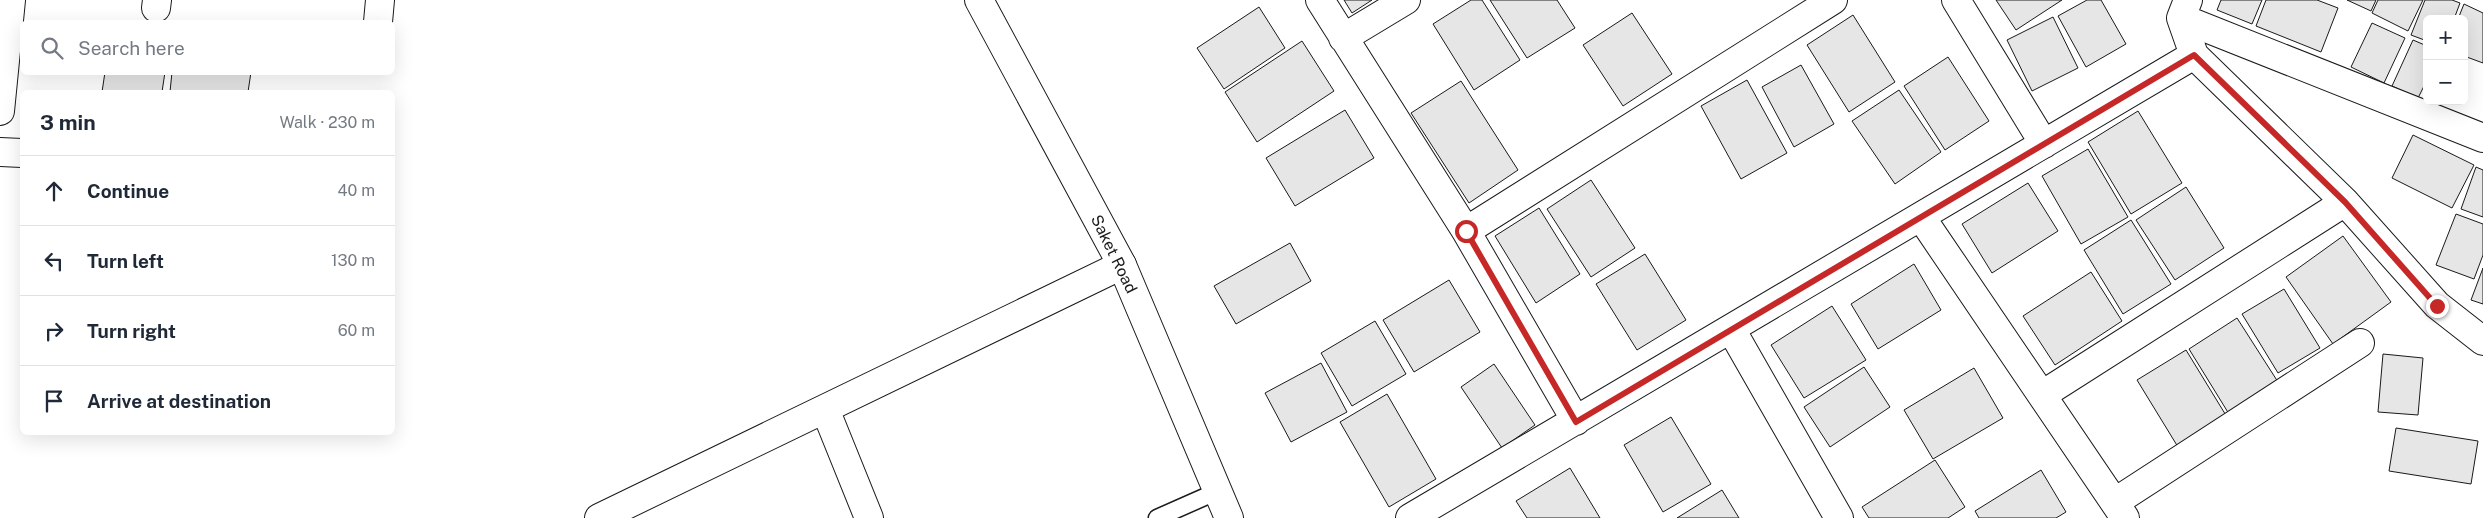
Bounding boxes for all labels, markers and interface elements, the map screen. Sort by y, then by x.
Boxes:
map controls [2423,15,2468,105]
button: + [2423,15,2468,60]
search box [20,20,395,75]
icon: search [38,34,66,62]
text: Search here [78,37,185,59]
button: − [2423,60,2468,105]
text: 3 min [40,110,96,135]
text: Walk · 230 m [279,113,375,132]
icon: ahead [40,177,68,205]
text: Continue [87,180,169,202]
text: 40 m [337,181,375,200]
street label: Saket Road [1087,212,1141,296]
route start [1455,220,1478,243]
icon: left [40,247,68,275]
text: Turn left [87,250,164,272]
text: 130 m [331,251,375,270]
route end [2426,295,2449,318]
icon: right [40,317,68,345]
text: Turn right [87,320,176,342]
text: 60 m [338,321,375,340]
icon: arrive [40,387,68,415]
text: Arrive at destination [87,390,271,412]

